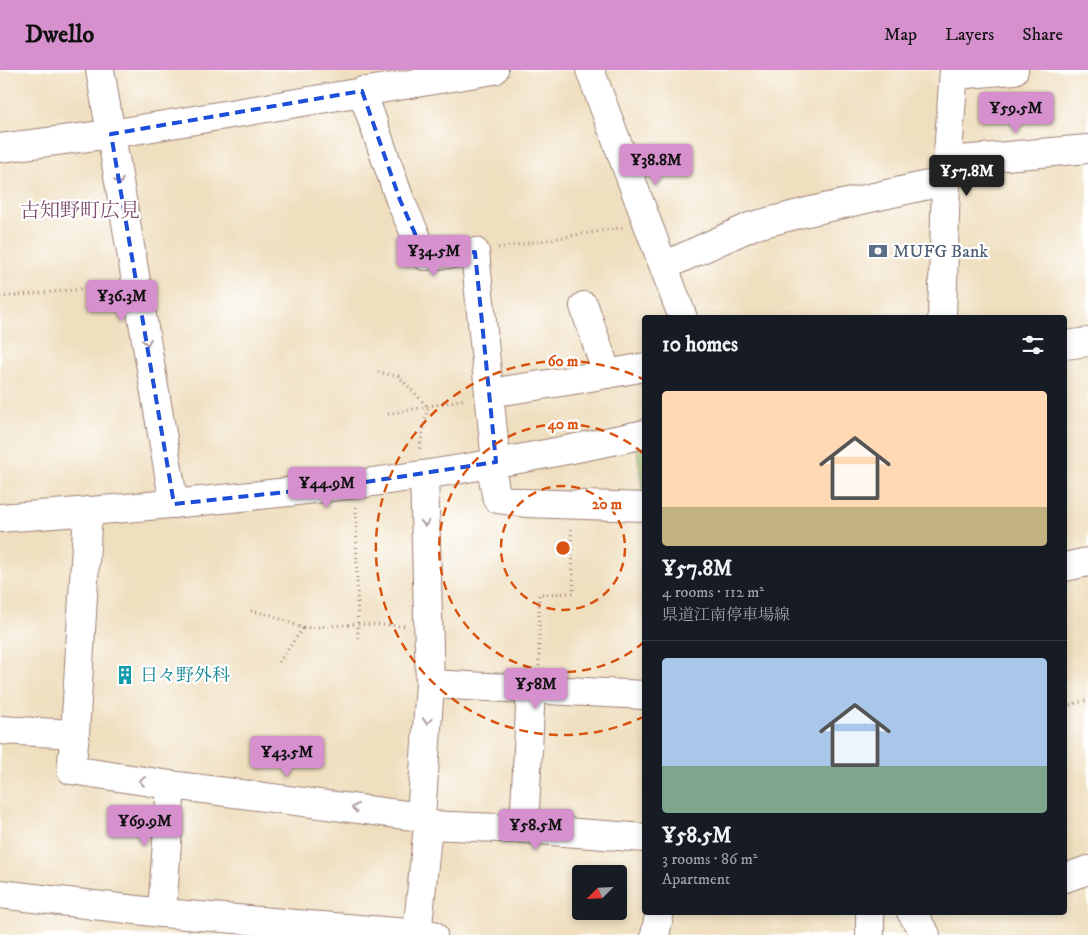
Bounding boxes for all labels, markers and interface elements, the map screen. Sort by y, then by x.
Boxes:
text: Dwello [25,20,94,50]
text: Map [884,24,917,46]
text: Layers [945,24,994,46]
text: Share [1022,24,1063,46]
pin: ¥59.5M [975,92,1057,134]
text: ¥59.5M [990,98,1042,118]
pin: ¥38.8M [615,144,697,186]
text: ¥38.8M [630,150,682,170]
pin: ¥57.8M [926,154,1008,197]
text: ¥57.8M [940,161,994,181]
one-way arrow [113,178,124,186]
district label: 古知野町広見 [20,199,140,224]
pin: ¥34.5M [393,234,475,277]
bank icon: MUFG Bank [867,240,889,262]
text: ¥34.5M [408,241,460,261]
place label: MUFG Bank [893,241,988,263]
pin: ¥36.3M [81,280,163,322]
text: ¥36.3M [97,286,147,306]
icon: filters [1019,331,1047,359]
text: 10 homes [662,332,738,358]
one-way arrow [141,338,151,346]
text: 60 m [548,352,579,371]
text: 40 m [546,415,579,434]
icon: home [810,423,900,513]
pin: ¥44.9M [286,466,368,509]
text: ¥44.9M [299,473,355,493]
text: 20 m [592,495,623,514]
one-way arrow [420,520,430,528]
centre of rings [554,539,572,557]
text: ¥57.8M [662,556,732,582]
text: 4 rooms · 112 m² [662,582,764,602]
text: 県道江南停車場線 [662,605,790,625]
building icon: 日々野外科 [114,664,136,686]
place label: 日々野外科 [140,665,230,687]
pin: ¥58M [506,668,566,710]
text: ¥58M [515,674,557,694]
icon: home [810,690,900,780]
one-way arrow [422,717,433,725]
pin: ¥43.5M [246,736,328,778]
text: ¥43.5M [261,742,313,762]
one-way arrow [138,776,147,786]
one-way arrow [351,803,359,814]
pin: ¥69.9M [104,804,186,847]
pin: ¥58.5M [495,808,577,851]
text: ¥69.9M [118,811,172,831]
text: ¥58.5M [510,815,562,835]
text: ¥58.5M [662,823,731,849]
text: 3 rooms · 86 m² [662,849,757,869]
north arrow [572,865,628,920]
map controls [572,865,627,920]
text: Apartment [662,869,730,889]

